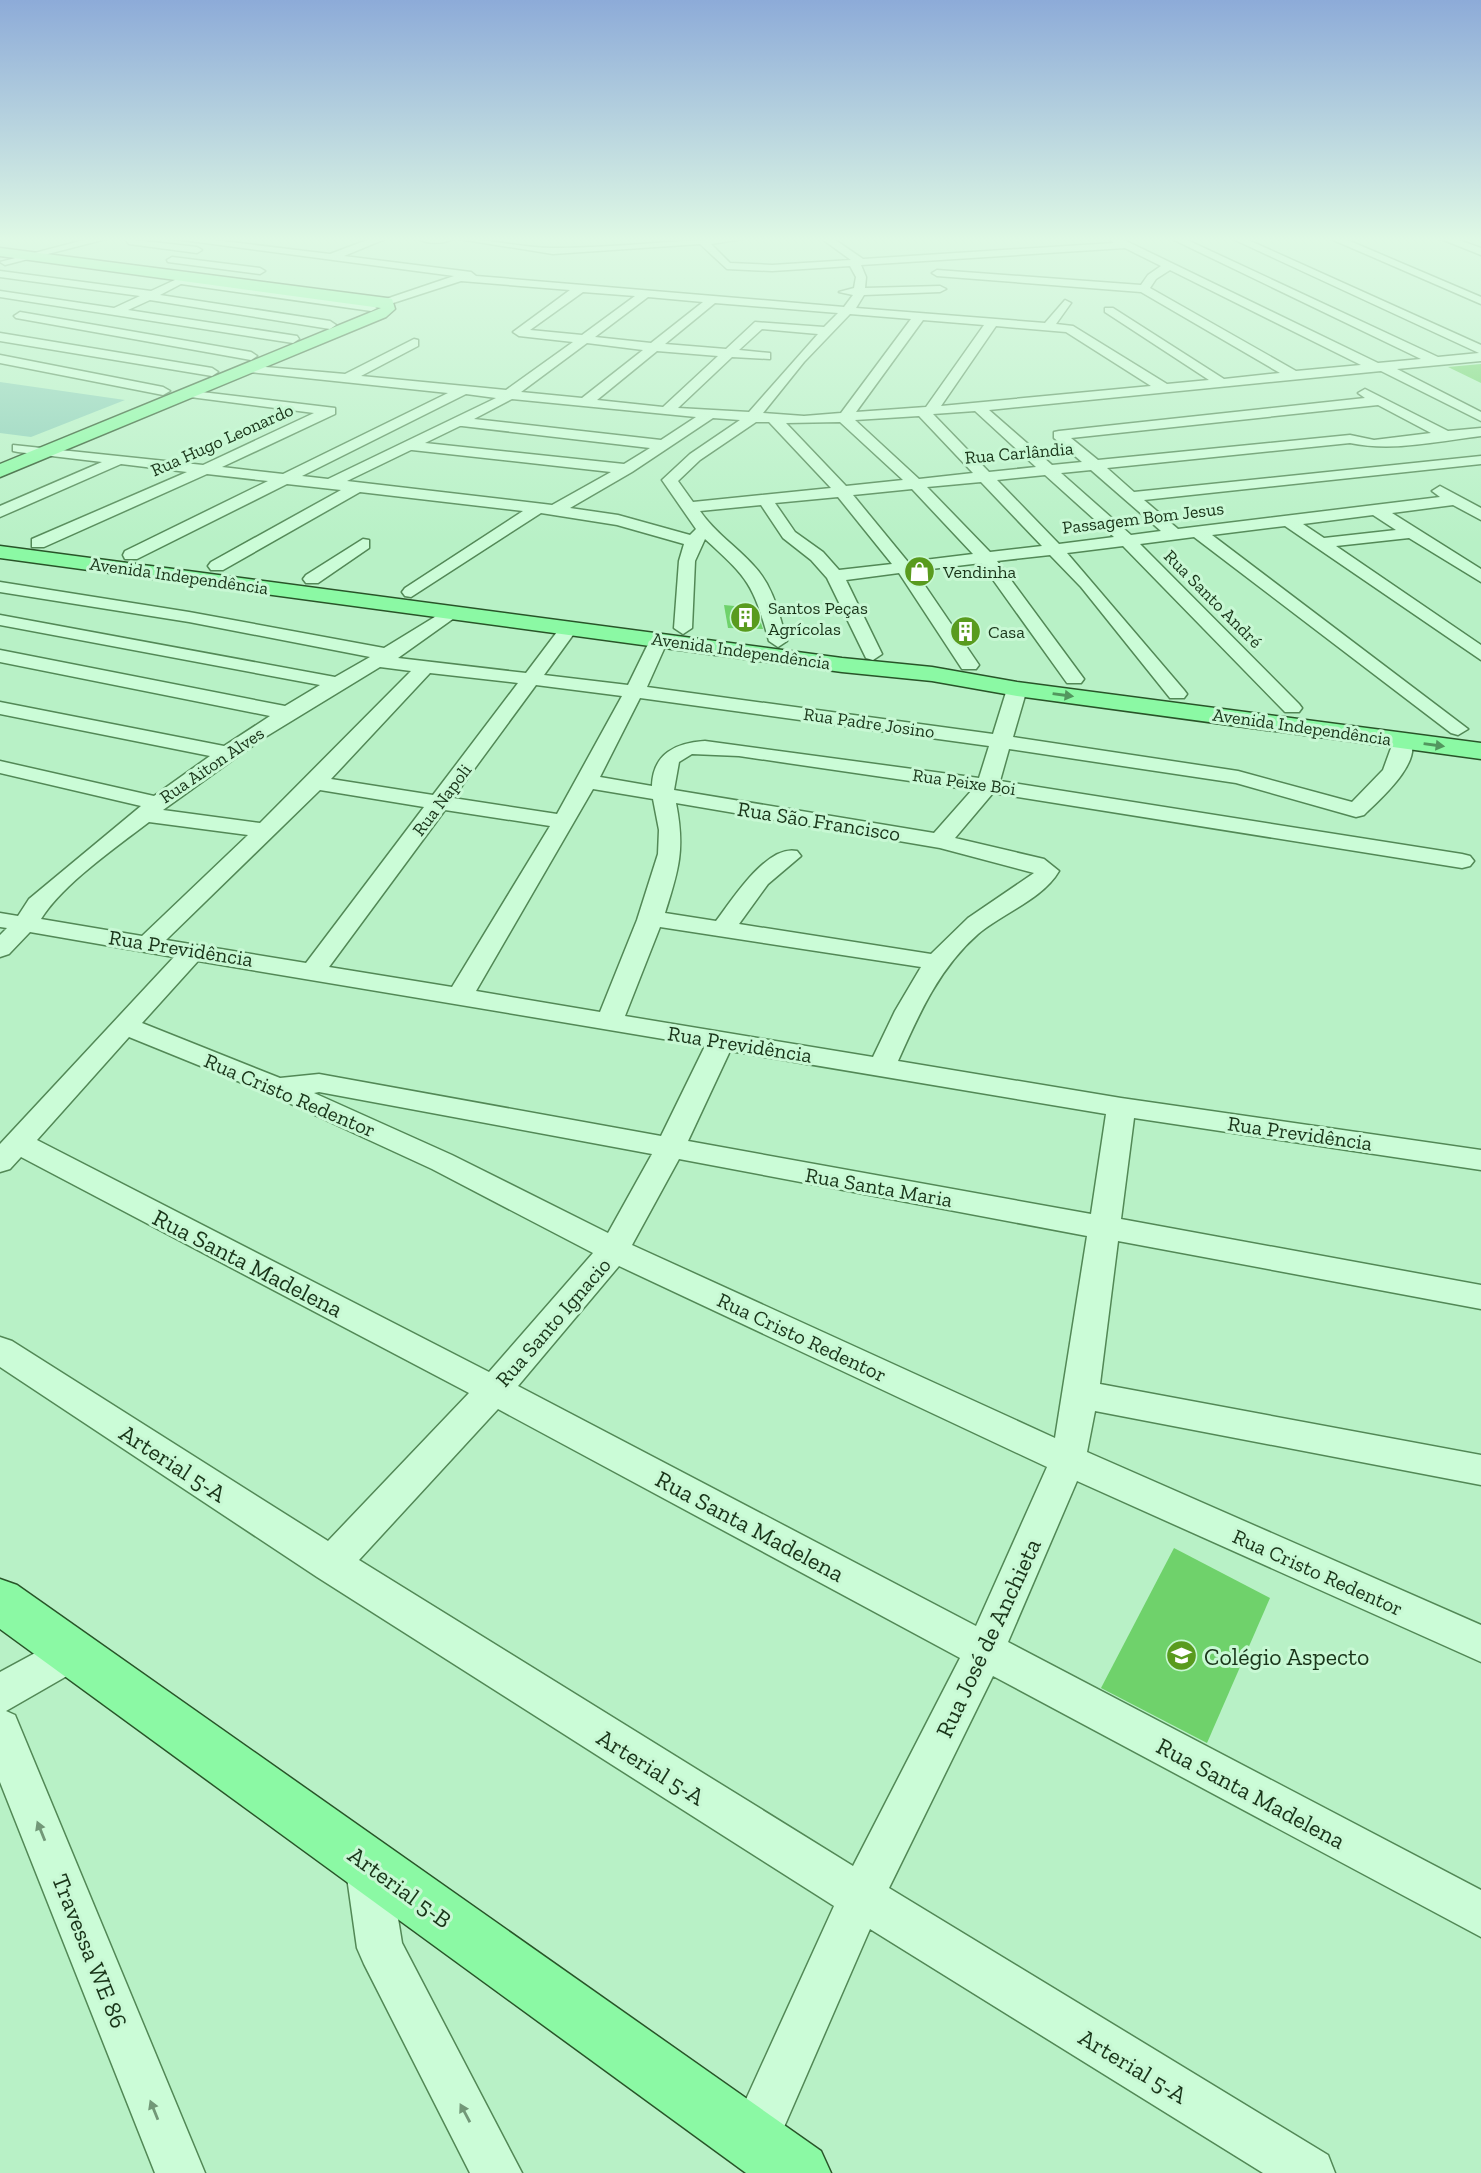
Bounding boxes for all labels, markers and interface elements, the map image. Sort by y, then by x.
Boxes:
street label: Rua Hugo Leonardo [147,399,297,481]
street label: Rua Carlândia [964,437,1075,469]
street label: Passagem Bom Jesus [1061,497,1225,539]
street label: Rua Santo André [1159,545,1267,653]
street label: Avenida Independência [88,553,270,599]
shop icon: Vendinha [903,555,937,589]
place label: Vendinha [942,561,1017,583]
place label: Santos Peças Agrícolas [768,597,868,640]
building icon: Santos Peças Agrícolas [728,601,762,635]
building icon: Casa [948,615,982,649]
place label: Casa [988,621,1025,643]
street label: Avenida Independência [650,628,832,674]
one-way arrow [1052,690,1074,701]
street label: Rua Padre Josino [802,703,936,743]
street label: Avenida Independência [1211,704,1393,750]
street label: Rua Aiton Alves [156,722,269,808]
one-way arrow [1423,740,1445,751]
street label: Rua Napoli [408,760,476,840]
street label: Rua Peixe Boi [911,764,1017,800]
street label: Rua São Francisco [736,796,902,846]
street label: Rua Previdência [107,924,255,972]
street label: Rua Previdência [666,1020,814,1068]
street label: Rua Cristo Redentor [201,1048,379,1142]
street label: Rua Previdência [1226,1110,1374,1156]
street label: Rua Santa Maria [803,1162,955,1212]
street label: Rua Santa Madelena [148,1203,348,1324]
street label: Rua Santo Ignacio [490,1252,616,1392]
street label: Rua Cristo Redentor [713,1287,891,1387]
street label: Arterial 5-A [114,1418,232,1508]
street label: Rua Santa Madelena [651,1464,850,1588]
street label: Rua Cristo Redentor [1229,1523,1407,1621]
street label: Rua José de Anchieta [929,1534,1047,1742]
school or university icon: Colégio Aspecto [1164,1639,1198,1673]
place label: Colégio Aspecto [1204,1642,1369,1671]
street label: Arterial 5-A [592,1723,710,1812]
street label: Rua Santa Madelena [1152,1731,1351,1855]
one-way arrow [36,1820,47,1841]
street label: Arterial 5-B [343,1840,457,1934]
street label: Travessa WE 86 [46,1870,134,2032]
street label: Arterial 5-A [1074,2022,1193,2110]
one-way arrow [149,2099,160,2120]
one-way arrow [459,2103,471,2123]

